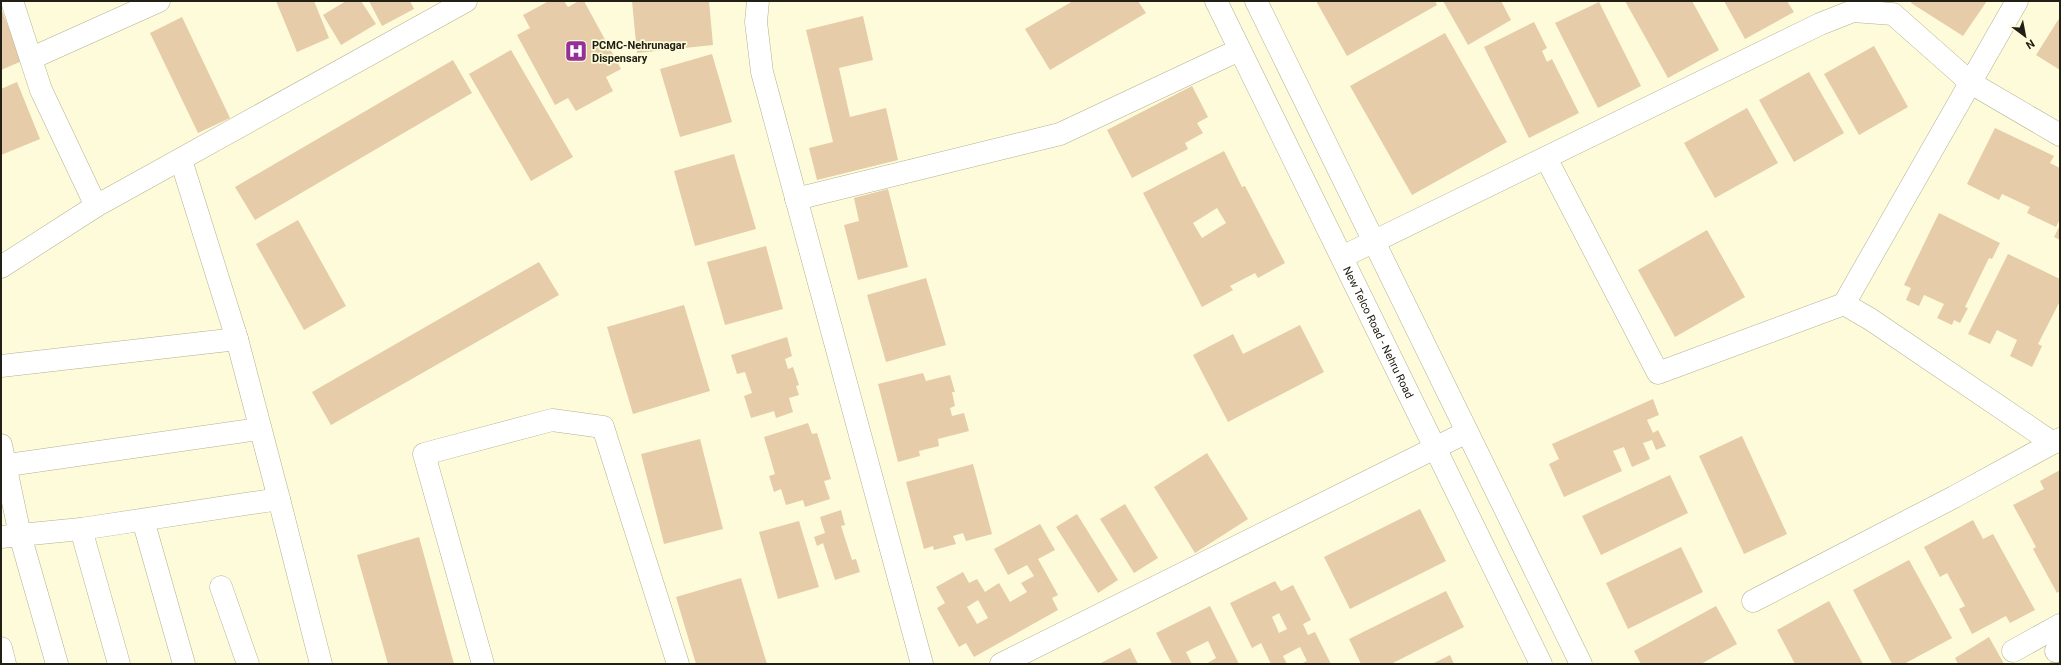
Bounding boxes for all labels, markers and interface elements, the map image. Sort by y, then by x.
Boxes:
north arrow [2005,16,2045,56]
text: N [2023,36,2037,52]
hospital icon: PCMC-Nehrunagar Dispensary [563,38,589,64]
place label: PCMC-Nehrunagar Dispensary [592,39,686,65]
street label: New Telco Road - Nehru Road [1340,264,1416,401]

